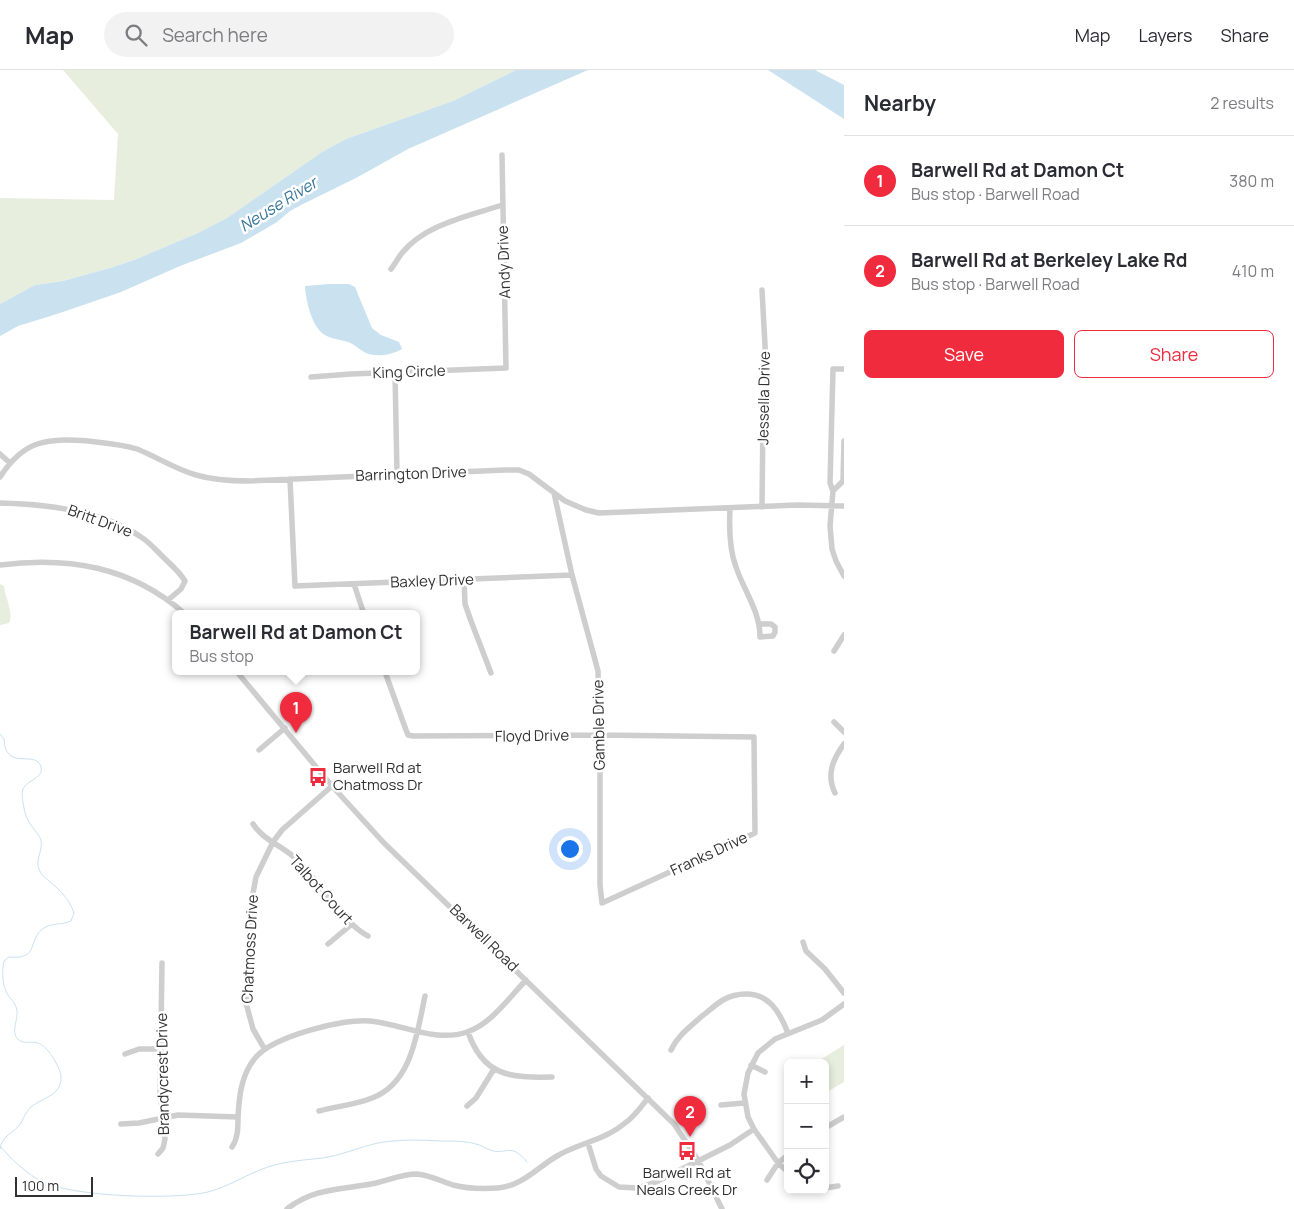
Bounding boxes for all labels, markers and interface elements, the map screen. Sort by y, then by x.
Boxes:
search box [104,12,454,57]
text: Map [25,18,74,51]
icon: search [122,21,150,49]
text: Search here [162,22,268,48]
text: Map [1075,23,1110,47]
text: Layers [1138,23,1192,47]
text: Share [1220,23,1269,47]
text: Nearby [864,89,936,117]
text: 2 results [1210,92,1274,114]
text: Barwell Rd at Damon Ct [911,157,1124,183]
water label: Neuse River [235,170,323,237]
text: 1 [876,170,884,192]
text: 380 m [1229,170,1274,192]
text: Bus stop · Barwell Road [911,183,1080,205]
street label: Andy Drive [492,225,515,299]
text: Barwell Rd at Berkeley Lake Rd [911,247,1187,273]
text: 2 [875,260,885,282]
text: 410 m [1232,260,1274,282]
text: Bus stop · Barwell Road [911,273,1080,295]
button: Save [864,330,1064,378]
button: Share [1074,330,1274,378]
street label: Jessella Drive [752,351,775,445]
street label: King Circle [372,360,446,383]
street label: Barrington Drive [355,461,467,486]
street label: Britt Drive [65,499,136,542]
street label: Baxley Drive [390,569,474,592]
popup [172,610,420,675]
text: Barwell Rd at Damon Ct [189,619,403,645]
text: Bus stop [189,645,254,667]
street label: Gamble Drive [587,679,610,771]
pin: 1 [280,692,312,733]
street label: Floyd Drive [495,724,569,747]
place label: Barwell Rd at Chatmoss Dr [333,757,423,795]
bus stop icon: Barwell Rd at Chatmoss Dr [307,766,329,788]
street label: Franks Drive [667,826,751,881]
your location [557,836,583,862]
street label: Talbot Court [285,851,358,929]
street label: Chatmoss Drive [236,894,263,1004]
street label: Barwell Road [445,899,523,976]
street label: Brandycrest Drive [151,1012,174,1135]
map controls [784,1059,829,1194]
button: + [784,1059,829,1104]
pin: 2 [674,1096,706,1137]
button: − [784,1104,829,1149]
bus stop icon: Barwell Rd at Neals Creek Dr [676,1140,698,1162]
button: locate [784,1149,829,1194]
place label: Barwell Rd at Neals Creek Dr [636,1162,738,1200]
scale bar [15,1174,92,1197]
text: 100 m [22,1176,59,1195]

